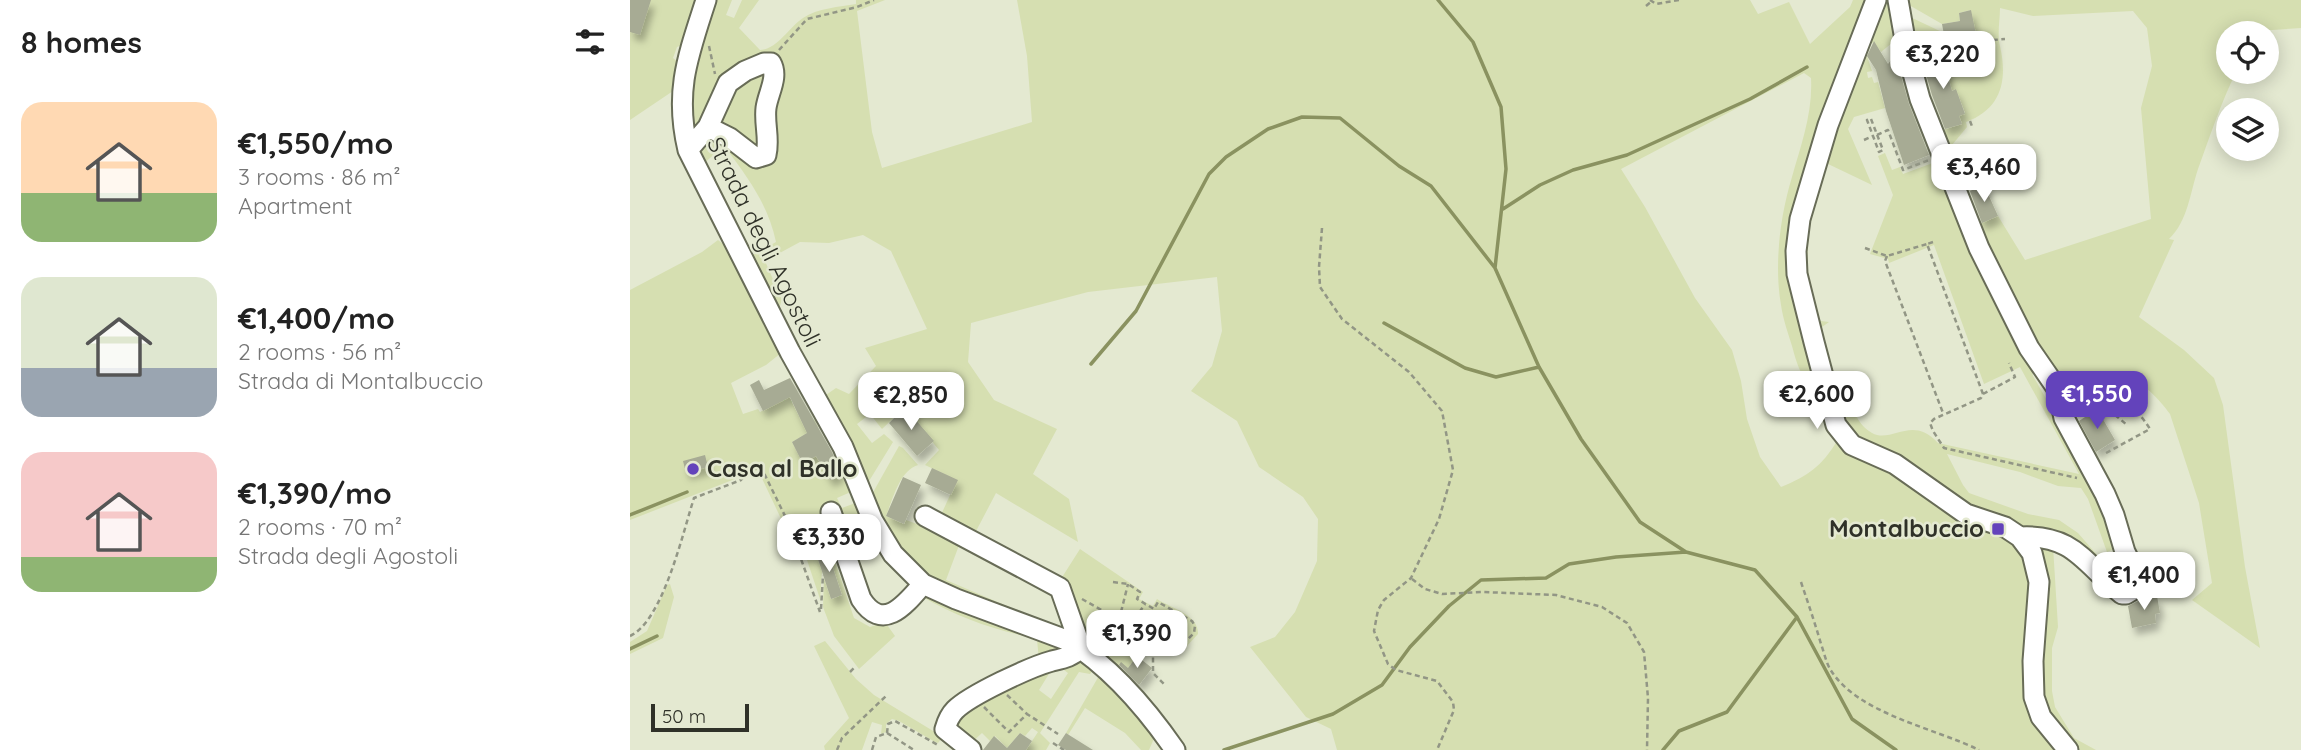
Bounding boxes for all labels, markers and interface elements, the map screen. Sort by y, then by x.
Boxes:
map controls [2216,21,2279,161]
button: locate [2216,21,2279,84]
text: 8 homes [21,23,142,61]
icon: filters [571,23,609,61]
pin: €3,220 [1886,32,2000,91]
text: €3,220 [1906,39,1980,68]
button: layers [2216,98,2279,161]
text: €1,550/mo [238,124,393,162]
icon: home [77,130,161,214]
street label: Strada degli Agostoli [701,132,829,351]
pin: €3,460 [1927,144,2041,204]
text: €3,460 [1947,152,2021,181]
text: 3 rooms · 86 m² [238,162,401,191]
text: Apartment [238,191,352,220]
text: €1,400/mo [238,299,395,337]
icon: home [77,305,161,389]
text: 2 rooms · 56 m² [238,337,401,366]
text: Strada di Montalbuccio [238,366,483,395]
pin: €2,850 [854,372,968,432]
pin: €2,600 [1760,372,1874,431]
pin: €1,550 [2040,372,2154,431]
text: €2,600 [1780,379,1854,408]
text: €1,550 [2062,379,2132,408]
text: €2,850 [874,380,948,409]
place label: Casa al Ballo [707,453,857,483]
marker: Casa al Ballo [685,461,701,477]
text: €1,390/mo [238,474,392,512]
icon: home [77,480,161,564]
text: 2 rooms · 70 m² [238,512,402,541]
place label: Montalbuccio [1829,513,1984,543]
pin: €3,330 [772,514,886,574]
marker: Montalbuccio [1990,521,2006,537]
text: €3,330 [793,522,865,551]
text: Strada degli Agostoli [238,541,458,570]
pin: €1,400 [2087,552,2201,612]
text: €1,400 [2108,560,2180,589]
pin: €1,390 [1080,610,1194,670]
text: €1,390 [1102,618,1172,647]
scale bar [651,701,749,733]
text: 50 m [662,704,706,728]

